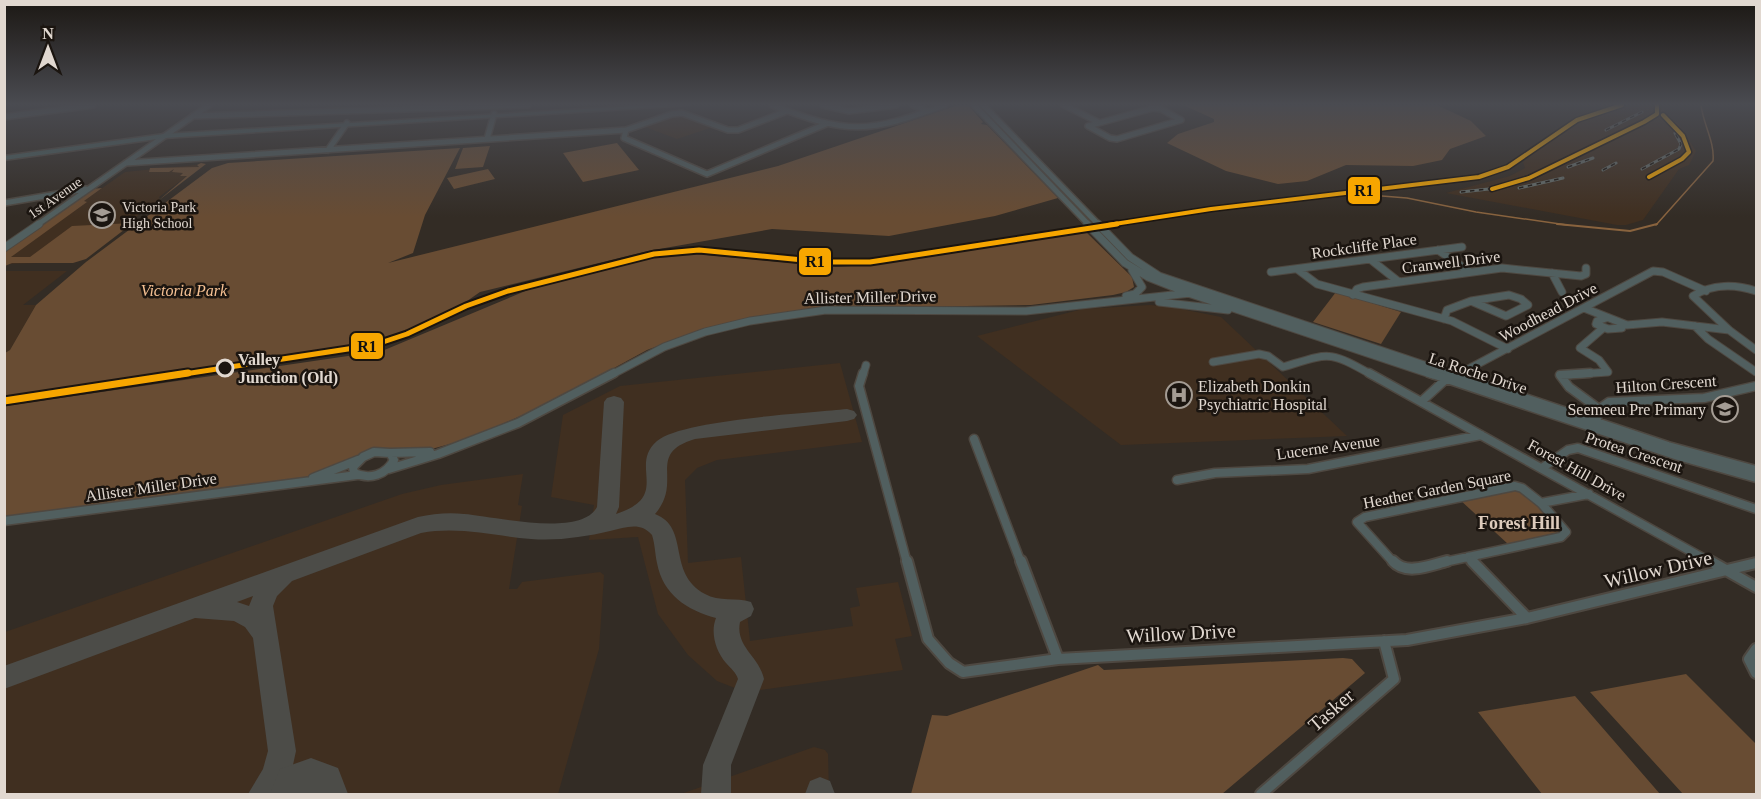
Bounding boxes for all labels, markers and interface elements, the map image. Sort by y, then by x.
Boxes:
north arrow [18,18,78,78]
text: N [42,25,54,42]
street label: 1st Avenue [25,174,85,222]
line badge: R1 [1347,176,1381,205]
text: R1 [1354,182,1374,199]
school or university icon: Victoria Park High School [87,200,117,230]
place label: Victoria Park High School [122,200,196,231]
street label: Rockcliffe Place [1310,230,1418,262]
line badge: R1 [798,247,832,276]
street label: Cranwell Drive [1401,248,1501,276]
text: R1 [805,253,825,270]
street label: Woodhead Drive [1496,279,1600,345]
park label: Victoria Park [141,282,228,299]
street label: Allister Miller Drive [804,287,936,307]
line badge: R1 [350,332,384,360]
text: R1 [357,338,377,355]
street label: La Roche Drive [1427,349,1529,397]
place label: Valley Junction (Old) [238,351,338,387]
marker: Valley Junction (Old) [216,359,234,377]
street label: Hilton Crescent [1615,372,1717,396]
place label: Elizabeth Donkin Psychiatric Hospital [1198,378,1328,414]
hospital icon: Elizabeth Donkin Psychiatric Hospital [1164,380,1194,410]
school or university icon: Seemeeu Pre Primary [1710,394,1740,424]
place label: Seemeeu Pre Primary [1567,401,1706,419]
street label: Protea Crescent [1583,428,1685,476]
street label: Lucerne Avenue [1275,431,1381,463]
street label: Forest Hill Drive [1525,436,1629,504]
street label: Heather Garden Square [1362,466,1513,513]
street label: Allister Miller Drive [84,469,218,505]
district label: Forest Hill [1478,513,1560,533]
street label: Willow Drive [1602,546,1714,592]
street label: Willow Drive [1126,619,1236,647]
street label: Tasker [1304,684,1358,736]

